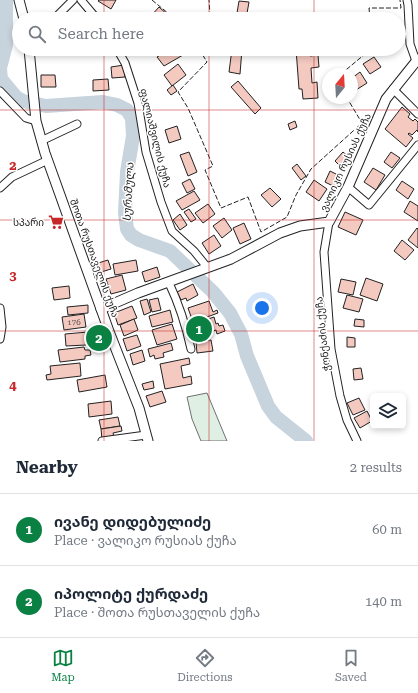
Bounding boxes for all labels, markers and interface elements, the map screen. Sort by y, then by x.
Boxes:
search box [12,12,406,56]
icon: search [26,23,48,45]
text: Search here [58,25,144,43]
north arrow [322,68,358,104]
street label: ფალიაშვილის ქუჩა [137,87,173,189]
street label: ვალიკო რუსიას ქუჩა [318,111,374,213]
text: 2 [9,158,17,173]
water label: სურამულა [120,161,137,222]
street label: შოთა რუსთაველის ქუჩა [67,197,121,319]
supermarket icon: სპარი [47,213,65,231]
place label: სპარი [13,217,44,228]
text: 3 [9,268,17,283]
street label: ჭონქაძის ქუჩა [313,296,333,372]
your location [252,298,272,318]
pin: 1 [186,314,212,344]
house number: 176 [67,318,81,327]
pin: 2 [86,323,112,353]
text: 4 [9,378,17,393]
map controls [370,393,406,429]
button: layers [370,393,406,429]
text: Nearby [16,457,78,477]
text: 2 results [350,460,402,475]
text: ივანე დიდებულიძე [54,513,211,531]
text: 1 [25,522,33,537]
text: 60 m [372,522,402,537]
text: Place · ვალიკო რუსიას ქუჩა [54,533,237,548]
text: იპოლიტე ქურდაძე [54,585,208,603]
text: 2 [25,594,33,609]
text: 140 m [365,594,402,609]
text: Place · შოთა რუსთაველის ქუჩა [54,605,260,620]
tab: Map [51,647,75,684]
tab: Directions [177,647,233,684]
tab: Saved [335,647,367,684]

